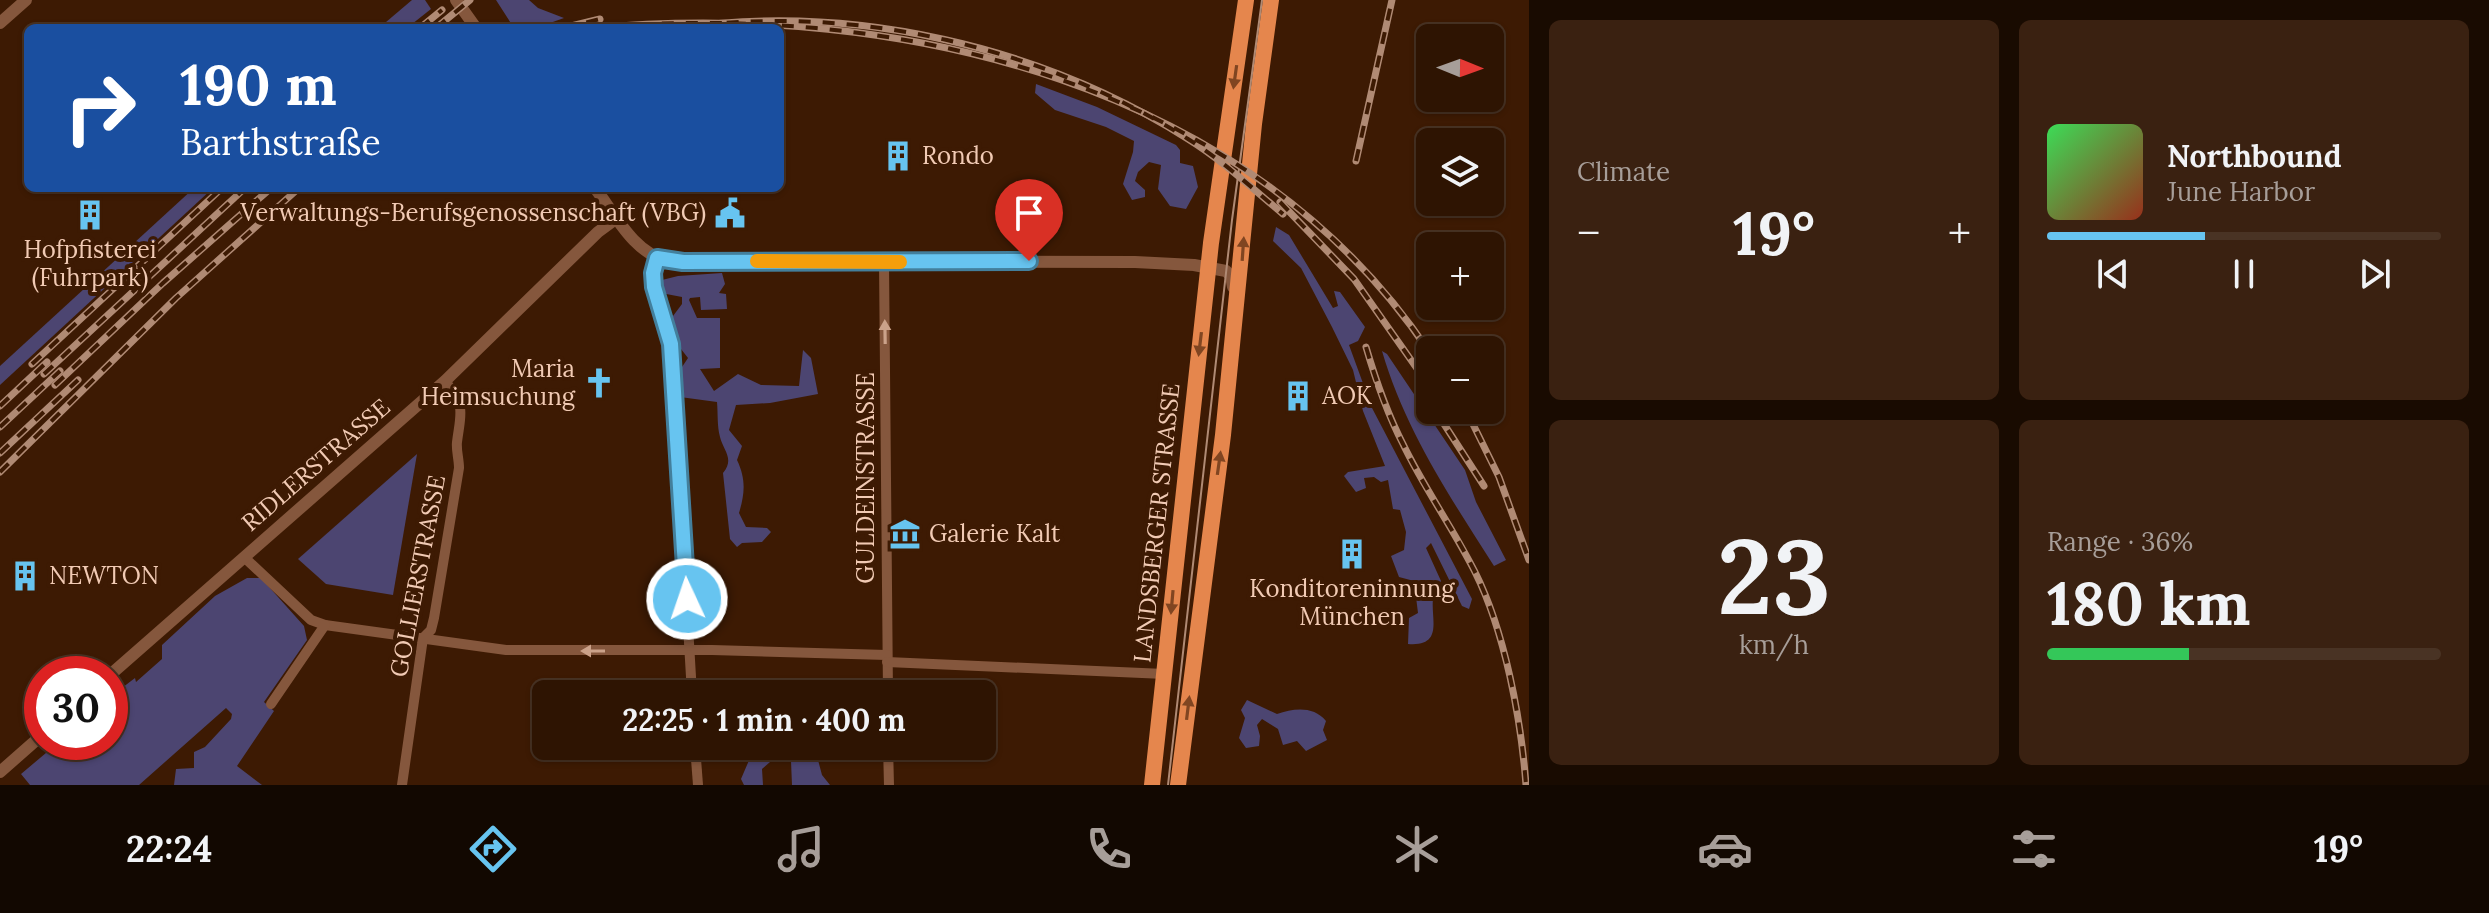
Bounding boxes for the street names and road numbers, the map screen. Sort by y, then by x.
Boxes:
street label: GULDEINSTRASSE [850,372,881,584]
street label: LANDSBERGER STRASSE [1126,382,1187,664]
street label: RIDLERSTRASSE [235,392,396,538]
street label: GOLLIERSTRASSE [383,472,452,679]

